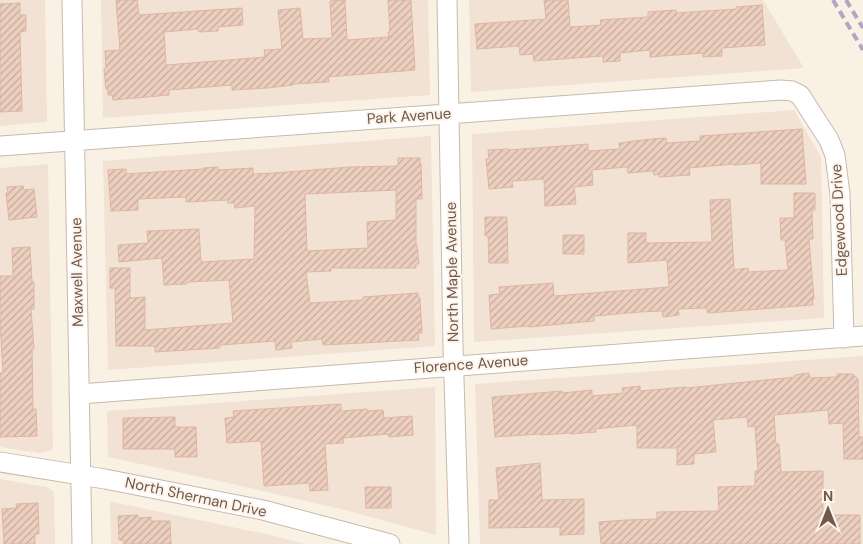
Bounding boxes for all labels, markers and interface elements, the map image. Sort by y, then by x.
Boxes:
street label: Park Avenue [366,103,452,129]
street label: Edgewood Drive [826,164,852,276]
street label: North Maple Avenue [441,202,463,342]
street label: Maxwell Avenue [66,217,88,327]
street label: Florence Avenue [413,350,529,378]
street label: North Sherman Drive [123,472,269,522]
north arrow [803,484,853,534]
text: N [823,487,833,505]

